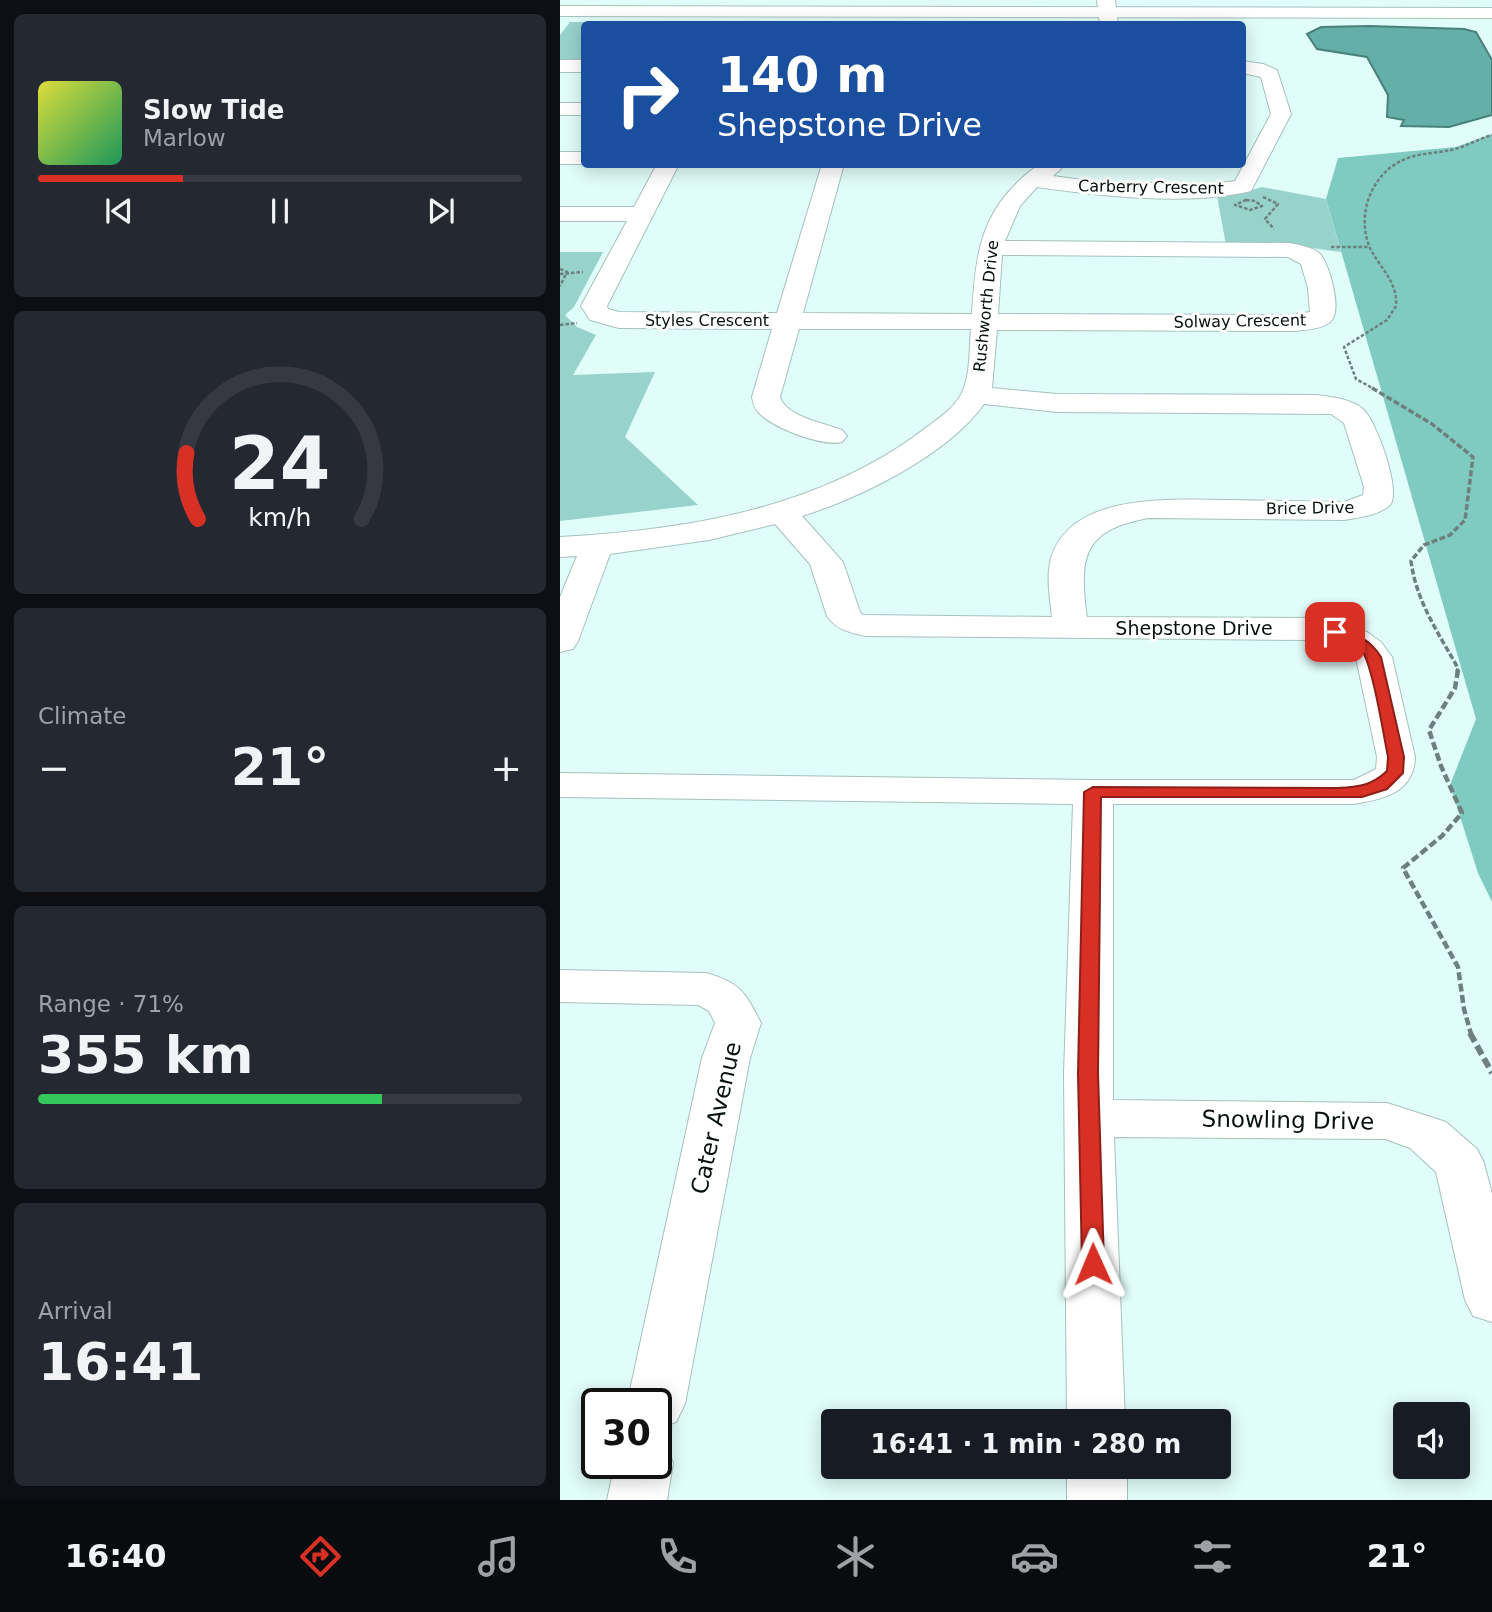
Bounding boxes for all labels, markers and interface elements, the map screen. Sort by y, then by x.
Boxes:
text: 140 m [717,47,887,104]
icon: right [602,49,693,140]
text: Slow Tide [143,95,284,125]
text: Shepstone Drive [717,106,982,144]
text: Marlow [143,125,226,151]
street label: Carberry Crescent [1078,176,1224,198]
icon: previous [100,192,138,230]
icon: pause [261,192,299,230]
icon: next [422,192,460,230]
street label: Rushworth Drive [970,239,1002,373]
street label: Solway Crescent [1174,310,1306,332]
street label: Styles Crescent [645,311,769,330]
text: 24 [229,421,331,506]
street label: Brice Drive [1266,498,1354,518]
text: km/h [248,503,312,532]
pin [1305,602,1365,662]
icon: arrive [1316,613,1354,651]
street label: Shepstone Drive [1115,617,1273,639]
text: Climate [38,703,127,729]
text: 21° [231,737,329,797]
text: − [38,746,70,790]
text: + [490,746,522,790]
text: Range · 71% [38,991,184,1017]
text: 355 km [38,1025,253,1085]
street label: Cater Avenue [686,1039,746,1197]
street label: Snowling Drive [1201,1105,1375,1135]
position arrow [1056,1227,1130,1301]
text: Arrival [38,1298,113,1324]
text: 16:41 [38,1332,204,1392]
speed limit sign: 30 [581,1388,672,1479]
map controls [1393,1402,1470,1479]
button: sound [1393,1402,1470,1479]
text: 16:41 · 1 min · 280 m [871,1429,1181,1459]
icon: directions [296,1532,345,1581]
icon: music [474,1532,523,1581]
icon: phone [653,1532,702,1581]
icon: climate [831,1532,880,1581]
icon: car [1010,1532,1059,1581]
icon: filters [1188,1532,1237,1581]
text: 16:40 [65,1537,167,1575]
text: 21° [1367,1537,1427,1575]

